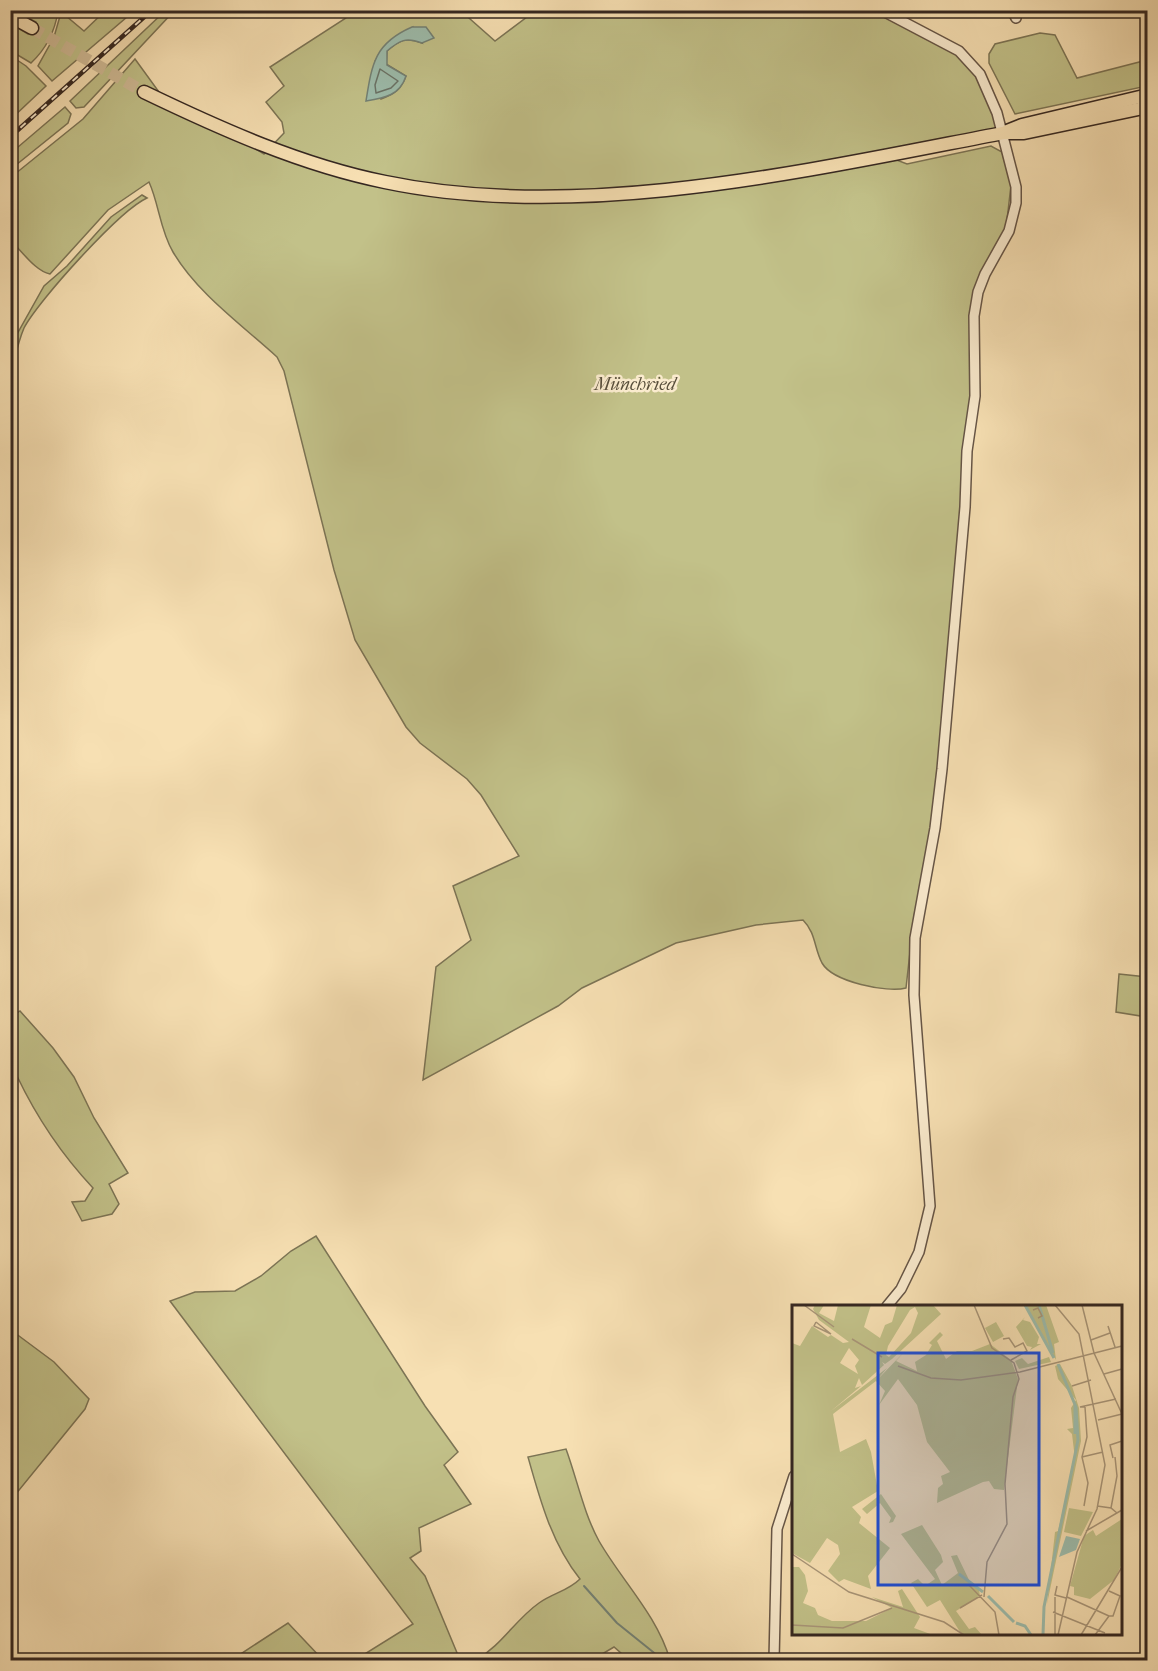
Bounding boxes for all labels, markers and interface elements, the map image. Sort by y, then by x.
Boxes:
park label: Münchried [592,374,678,395]
inset map [792,1305,1122,1635]

